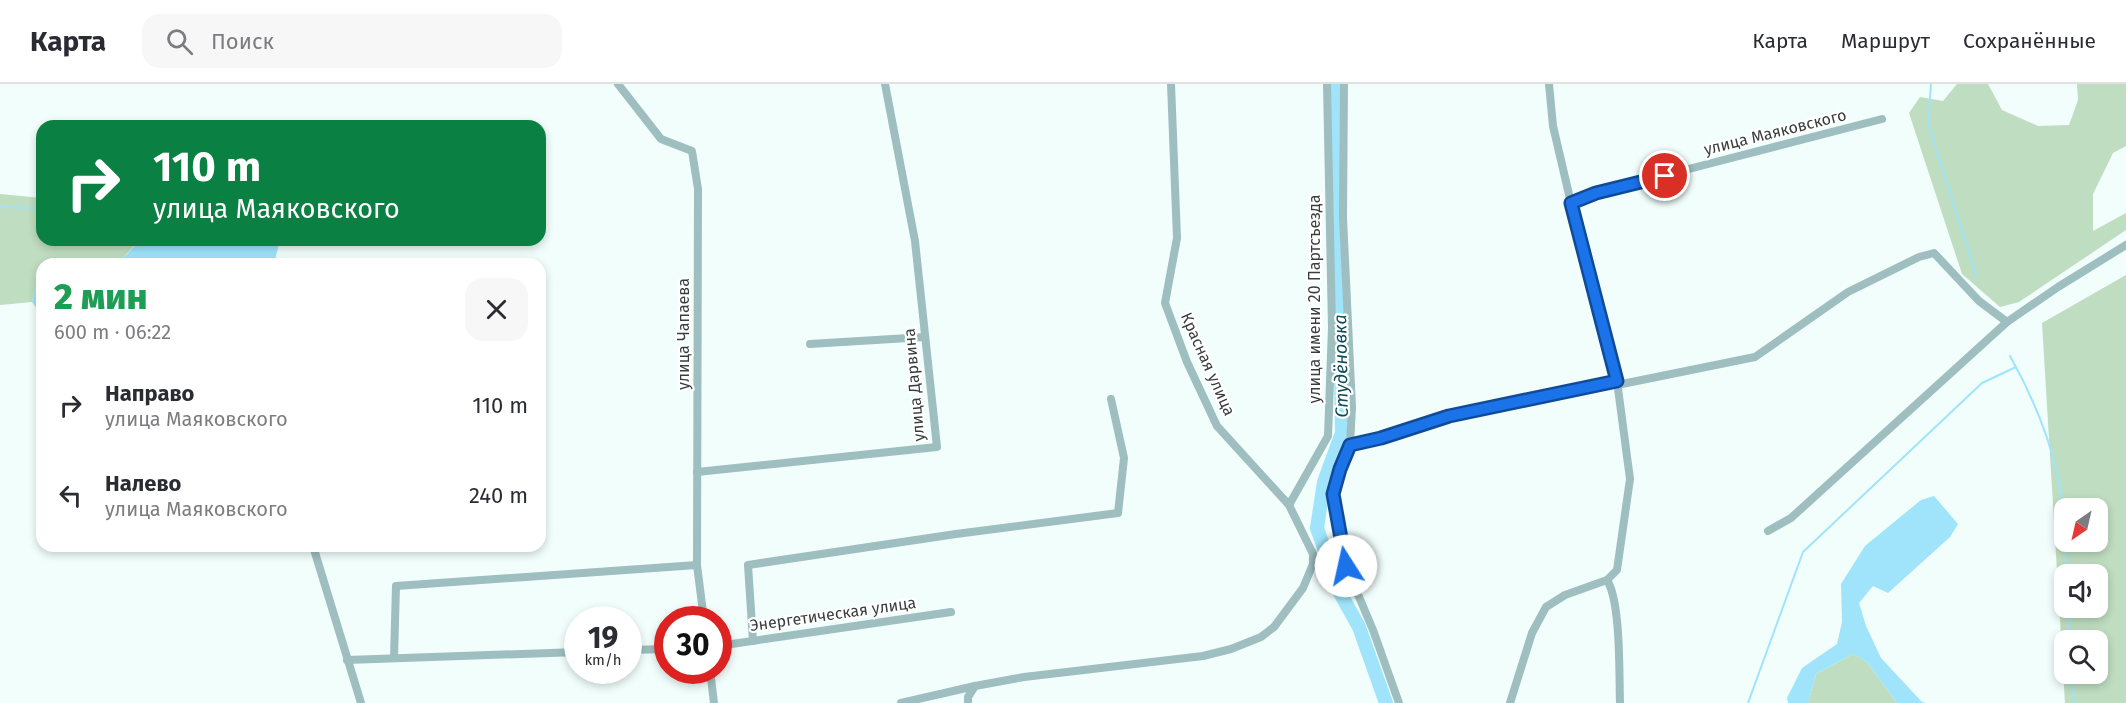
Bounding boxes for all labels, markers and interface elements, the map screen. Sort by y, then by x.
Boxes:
search box [142,14,562,68]
text: Карта [30,25,106,58]
icon: search [163,25,196,58]
text: Поиск [211,28,274,55]
text: Карта [1752,28,1808,54]
text: Маршрут [1841,28,1930,54]
text: Сохранённые [1963,28,2096,54]
street label: улица Маяковского [1702,105,1848,159]
text: 110 m [153,142,261,192]
icon: right [54,144,132,222]
pin [1639,150,1690,201]
icon: arrive [1648,159,1681,192]
text: улица Маяковского [153,193,400,225]
street label: улица имени 20 Партсъезда [1305,195,1324,403]
text: 2 мин [54,275,147,319]
button: close [465,278,528,341]
street label: улица Чапаева [674,278,693,390]
street label: Красная улица [1177,309,1239,419]
water label: Студёновка [1329,314,1353,418]
text: 600 m · 06:22 [54,320,171,344]
street label: улица Дарвина [900,328,928,442]
text: Направо [105,380,194,407]
icon: right [54,389,87,422]
text: 110 m [472,392,528,419]
text: улица Маяковского [105,407,288,431]
text: Налево [105,470,181,497]
icon: left [54,479,87,512]
text: 240 m [469,482,528,509]
text: улица Маяковского [105,497,288,521]
north arrow [2054,498,2108,552]
map controls [2054,498,2108,684]
position arrow [1314,534,1378,598]
button: sound [2054,564,2108,618]
street label: Энергетическая улица [749,593,917,635]
speed limit sign: 30 [654,606,732,684]
text: 19 [588,620,618,656]
button: search [2054,630,2108,684]
text: km/h [584,651,622,669]

